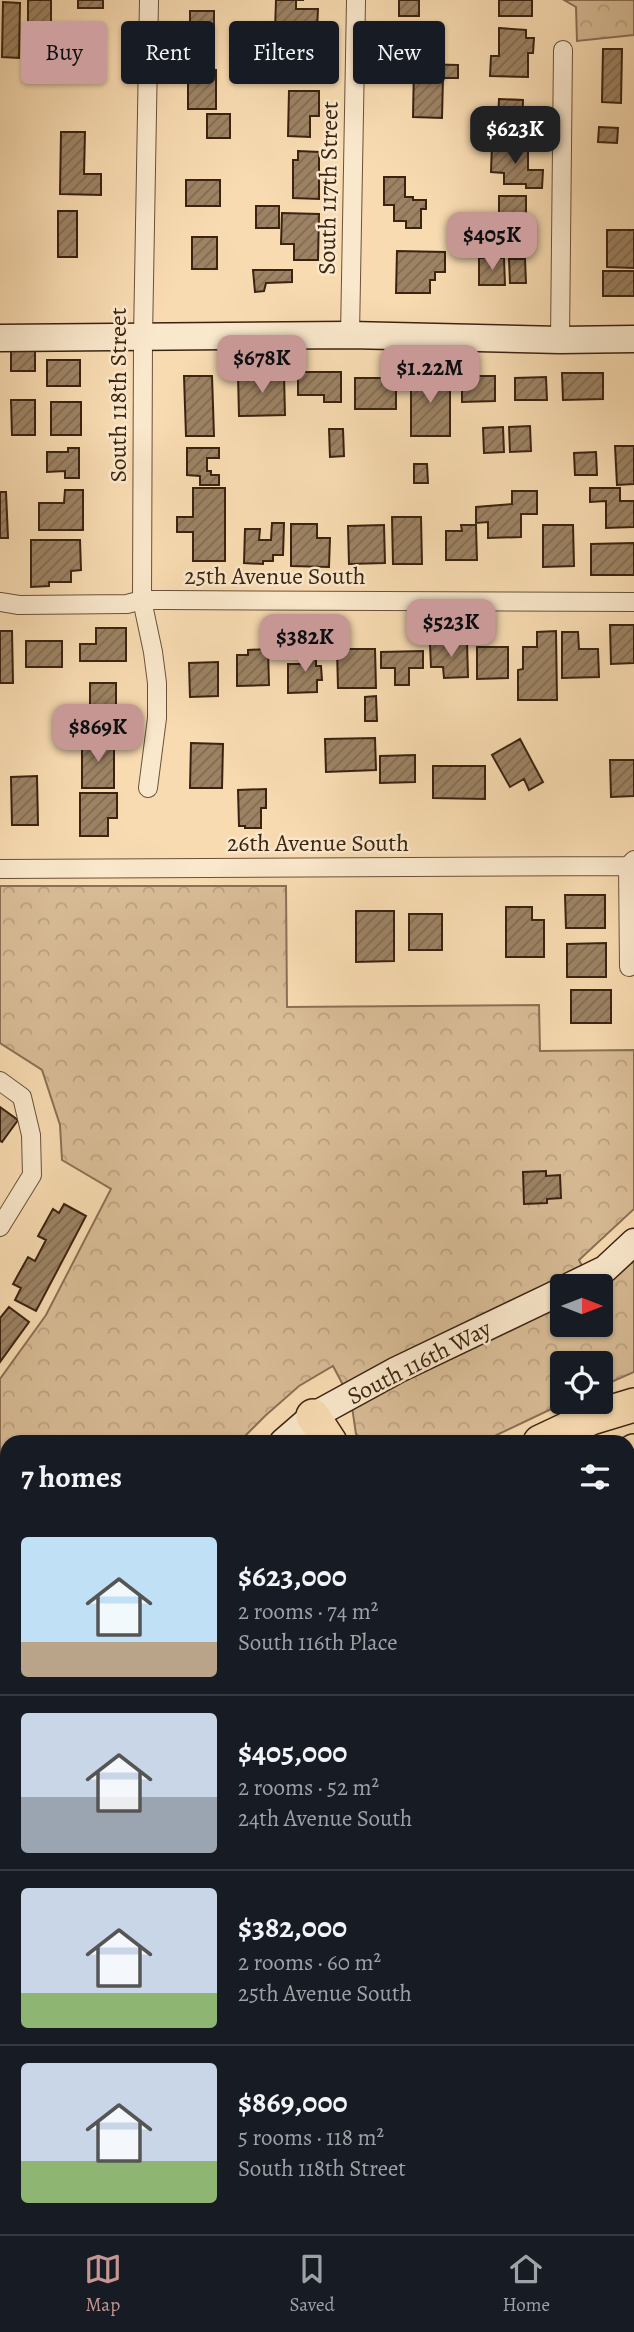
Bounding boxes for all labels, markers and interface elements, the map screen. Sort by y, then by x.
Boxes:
chip: Buy [21,21,107,84]
chip: Rent [121,21,215,84]
chip: Filters [229,21,339,84]
chip: New [353,21,445,84]
street label: South 117th Street [310,101,346,275]
pin: $623K [466,106,564,166]
text: $623K [486,113,544,144]
pin: $405K [443,212,541,272]
text: $405K [463,219,521,250]
street label: South 118th Street [102,307,134,483]
pin: $678K [213,336,311,395]
text: $678K [233,342,291,373]
pin: $1.22M [373,346,487,405]
text: $1.22M [397,352,463,383]
street label: 25th Avenue South [184,560,366,592]
pin: $523K [402,600,500,659]
text: $523K [423,606,479,637]
pin: $382K [256,614,354,674]
text: $382K [276,621,334,652]
pin: $869K [49,704,147,764]
text: $869K [69,711,127,742]
street label: 26th Avenue South [227,827,409,859]
north arrow [550,1274,612,1337]
map controls [550,1274,613,1414]
street label: South 116th Way [342,1312,497,1412]
button: locate [550,1351,613,1414]
text: 7 homes [21,1457,122,1497]
icon: filters [576,1458,614,1496]
text: $623,000 [238,1556,347,1596]
icon: home [77,1565,161,1649]
text: 2 rooms · 74 m² [238,1596,378,1627]
text: South 116th Place [238,1627,398,1658]
text: $405,000 [238,1732,347,1772]
icon: home [77,1741,161,1825]
text: 2 rooms · 52 m² [238,1772,379,1803]
text: 24th Avenue South [238,1803,412,1834]
text: $382,000 [238,1907,347,1947]
icon: home [77,1916,161,2000]
text: 2 rooms · 60 m² [238,1947,381,1978]
text: 25th Avenue South [238,1978,412,2009]
text: $869,000 [238,2082,348,2122]
icon: home [77,2091,161,2175]
text: 5 rooms · 118 m² [238,2122,384,2153]
text: South 118th Street [238,2153,406,2184]
tab: Map [84,2250,122,2318]
tab: Saved [290,2250,335,2318]
tab: Home [502,2250,550,2318]

